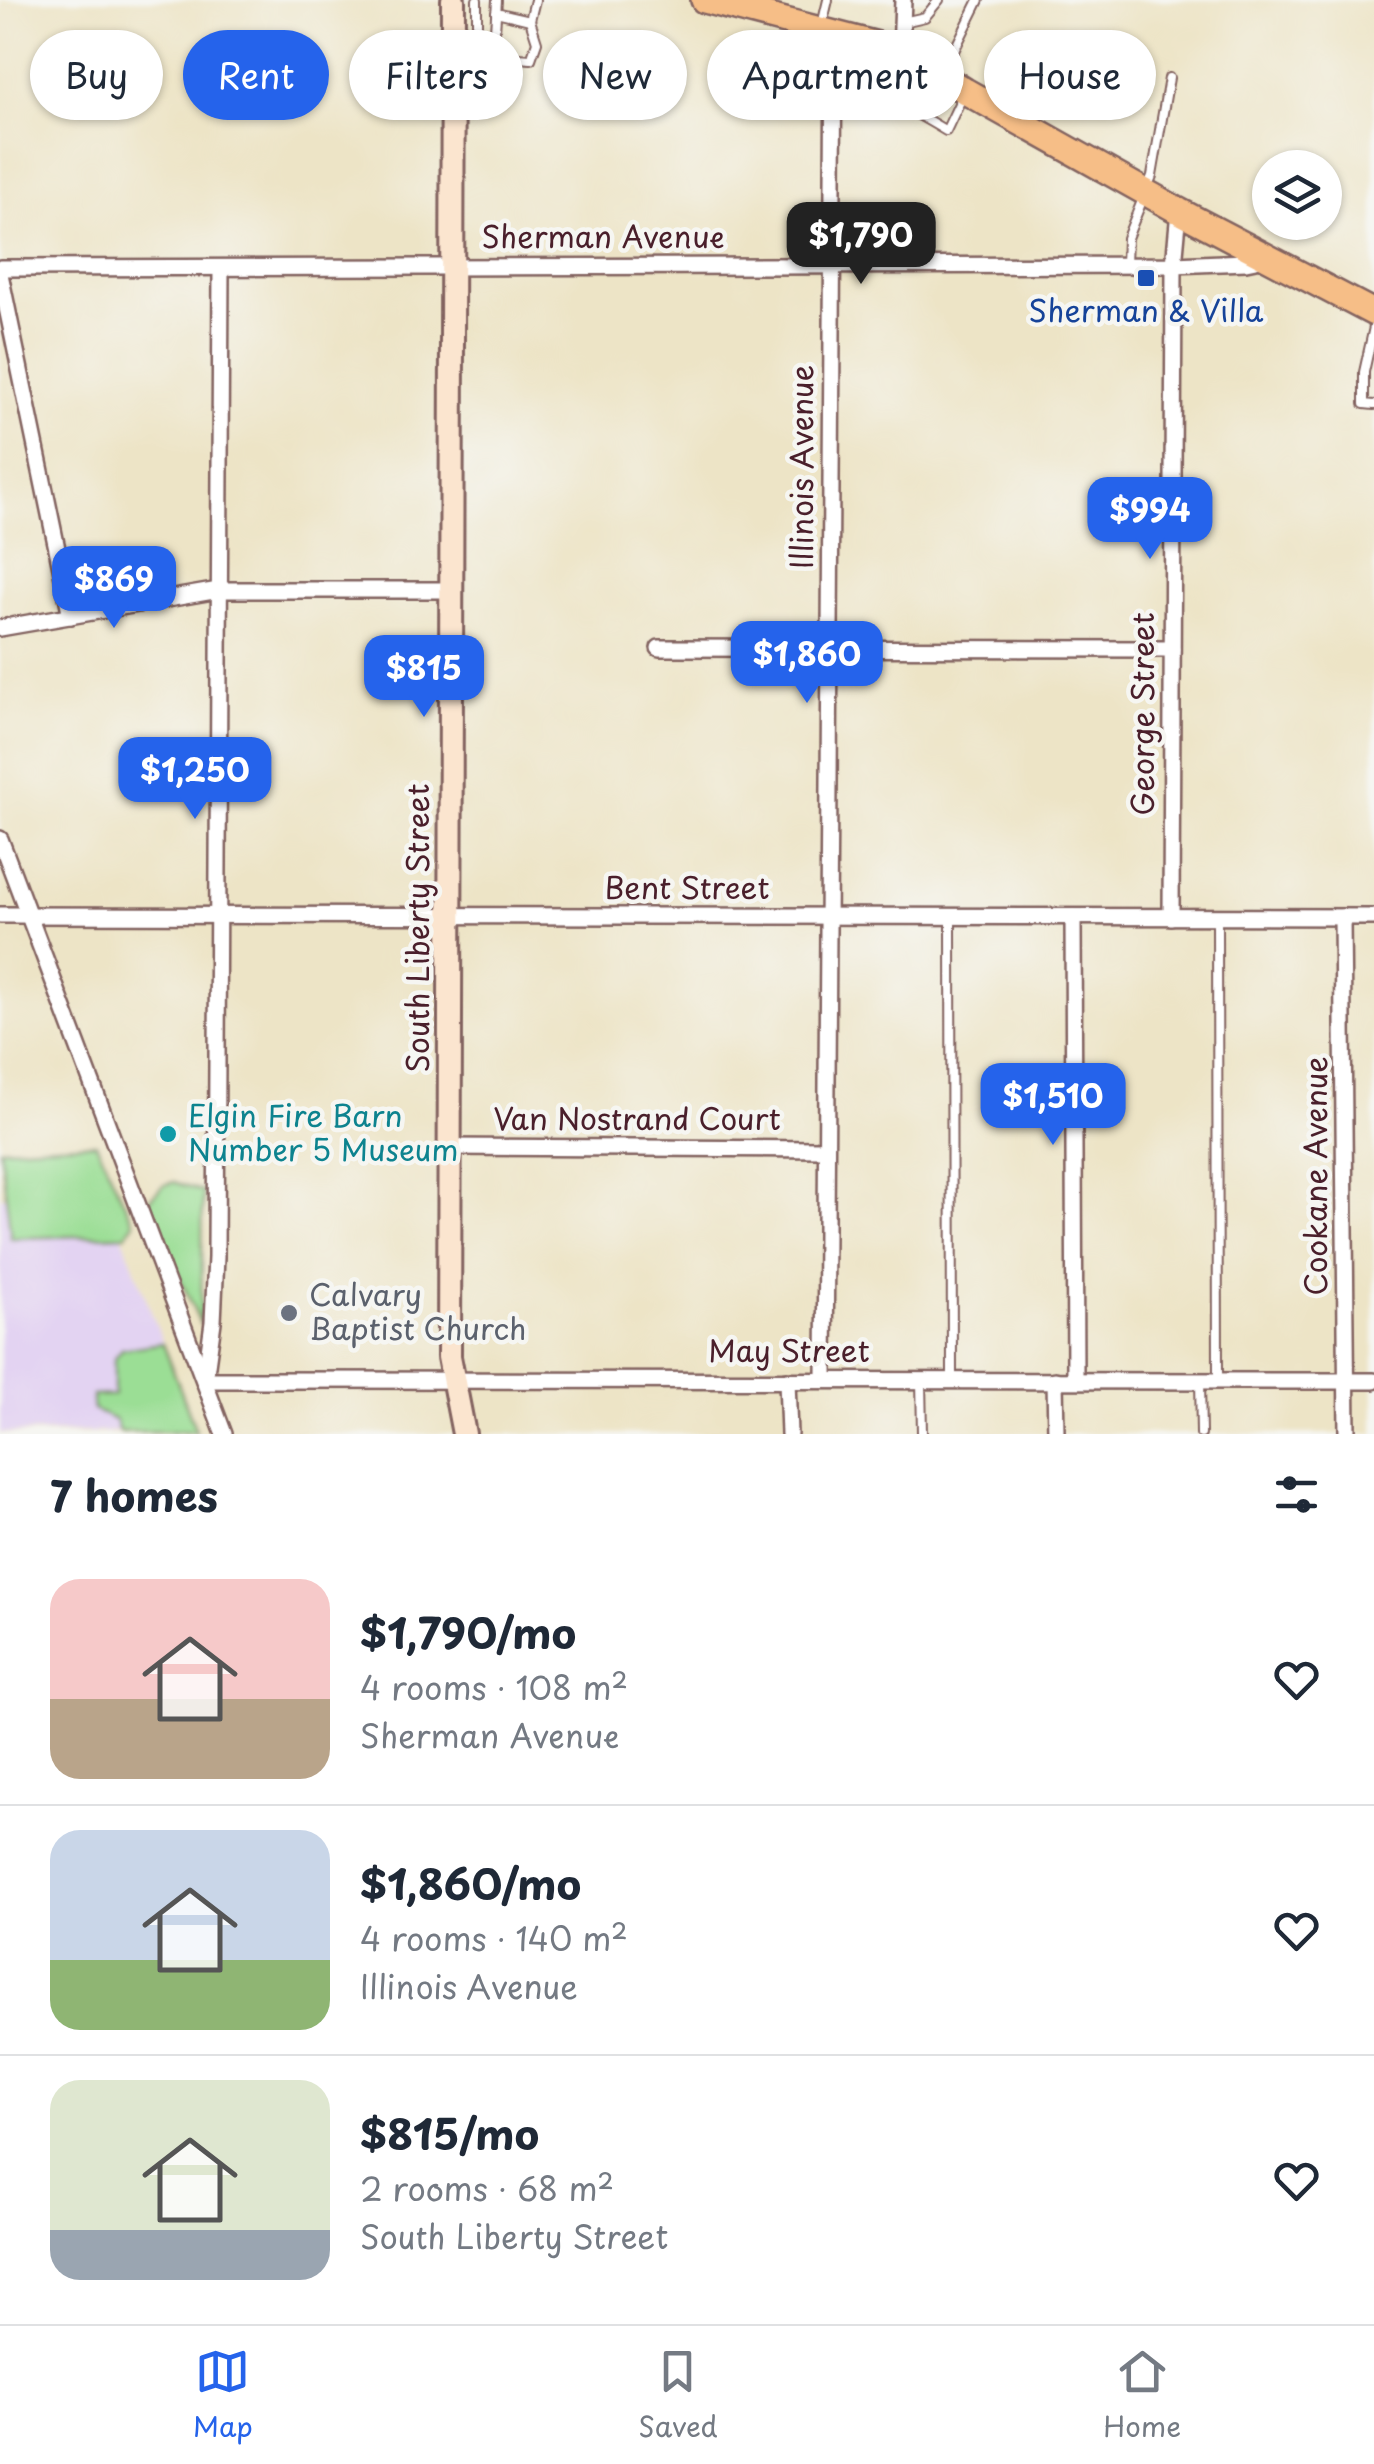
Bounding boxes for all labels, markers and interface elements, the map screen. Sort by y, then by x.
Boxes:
chip: Buy [30,30,163,120]
chip: Rent [183,30,329,120]
chip: Filters [349,30,523,120]
chip: New [543,30,687,120]
chip: Apartment [707,30,964,120]
chip: House [984,30,1156,120]
map controls [1252,150,1342,240]
button: layers [1252,150,1342,240]
pin: $1,790 [780,202,942,287]
text: $1,790 [809,210,913,258]
street label: Sherman Avenue [481,213,725,258]
marker: Sherman & Villa [1135,267,1157,289]
place label: Sherman & Villa [1029,287,1264,332]
street label: Illinois Avenue [778,365,823,569]
pin: $994 [1091,477,1209,562]
text: $994 [1109,485,1191,533]
pin: $869 [55,546,173,631]
text: $869 [74,554,154,602]
street label: George Street [1119,612,1164,816]
pin: $1,860 [726,621,888,706]
text: $1,860 [753,629,861,677]
pin: $815 [365,635,483,720]
text: $815 [386,643,462,691]
pin: $1,250 [114,737,276,822]
text: $1,250 [140,745,250,793]
street label: South Liberty Street [394,784,439,1072]
street label: Bent Street [604,864,770,909]
street label: Cookane Avenue [1292,1056,1337,1296]
pin: $1,510 [972,1063,1134,1148]
text: $1,510 [1003,1071,1103,1119]
place label: Elgin Fire Barn Number 5 Museum [188,1092,459,1171]
street label: Van Nostrand Court [493,1095,781,1140]
marker: Elgin Fire Barn Number 5 Museum [157,1123,179,1145]
place label: Calvary Baptist Church [309,1271,526,1350]
marker: Calvary Baptist Church [278,1302,300,1324]
street label: May Street [708,1327,870,1372]
text: 7 homes [50,1463,218,1526]
icon: filters [1269,1467,1324,1522]
text: $1,790/mo [360,1600,576,1663]
icon: home [130,1619,250,1739]
icon: heart [1269,1652,1324,1707]
text: 4 rooms · 108 m² [360,1663,628,1711]
text: Sherman Avenue [360,1711,619,1759]
text: $1,860/mo [360,1851,581,1914]
icon: home [130,1870,250,1990]
icon: heart [1269,1903,1324,1958]
text: 4 rooms · 140 m² [360,1914,628,1962]
text: Illinois Avenue [360,1962,578,2010]
text: $815/mo [360,2101,539,2164]
icon: home [130,2120,250,2240]
icon: heart [1269,2153,1324,2208]
text: 2 rooms · 68 m² [360,2164,614,2212]
text: South Liberty Street [360,2212,668,2260]
tab: Map [193,2344,253,2447]
tab: Saved [638,2344,718,2447]
tab: Home [1103,2344,1181,2447]

